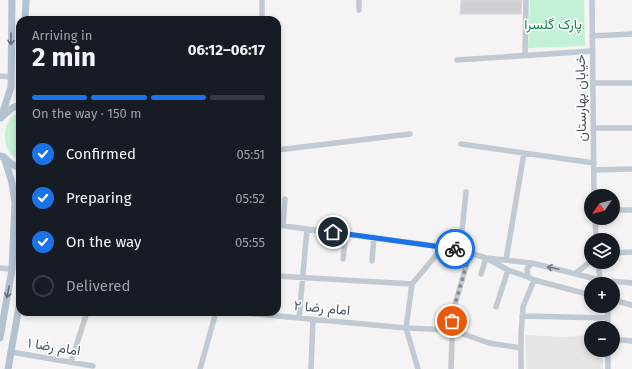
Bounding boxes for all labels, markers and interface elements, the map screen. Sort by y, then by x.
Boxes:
park label: پارک گلسرا [524,16,582,34]
text: Arriving in [32,28,92,43]
one-way arrow [8,32,15,45]
text: 06:12–06:17 [188,41,265,59]
text: 2 min [32,42,96,73]
street label: خیابان بهارستان [572,54,590,142]
text: On the way · 150 m [32,106,141,121]
icon: check [32,143,54,165]
text: Confirmed [66,145,136,163]
text: 05:51 [237,147,265,162]
icon: check [32,187,54,209]
text: Preparing [66,189,131,207]
north arrow [584,189,620,225]
map controls [584,189,620,357]
text: 05:52 [235,191,265,206]
pin [316,215,350,249]
icon: home [322,221,344,243]
courier [435,229,475,269]
icon: check [32,231,54,253]
text: On the way [66,233,141,251]
button: layers [584,233,620,269]
text: 05:55 [235,235,265,250]
icon: bike [444,238,466,260]
one-way arrow [546,263,559,271]
text: Delivered [66,277,130,295]
button: + [584,277,620,313]
one-way arrow [4,285,12,298]
street label: امام رضا ۲ [293,297,351,319]
pin [435,304,469,338]
icon: bag [441,310,463,332]
button: − [584,321,620,357]
street label: امام رضا ۱ [26,334,82,360]

